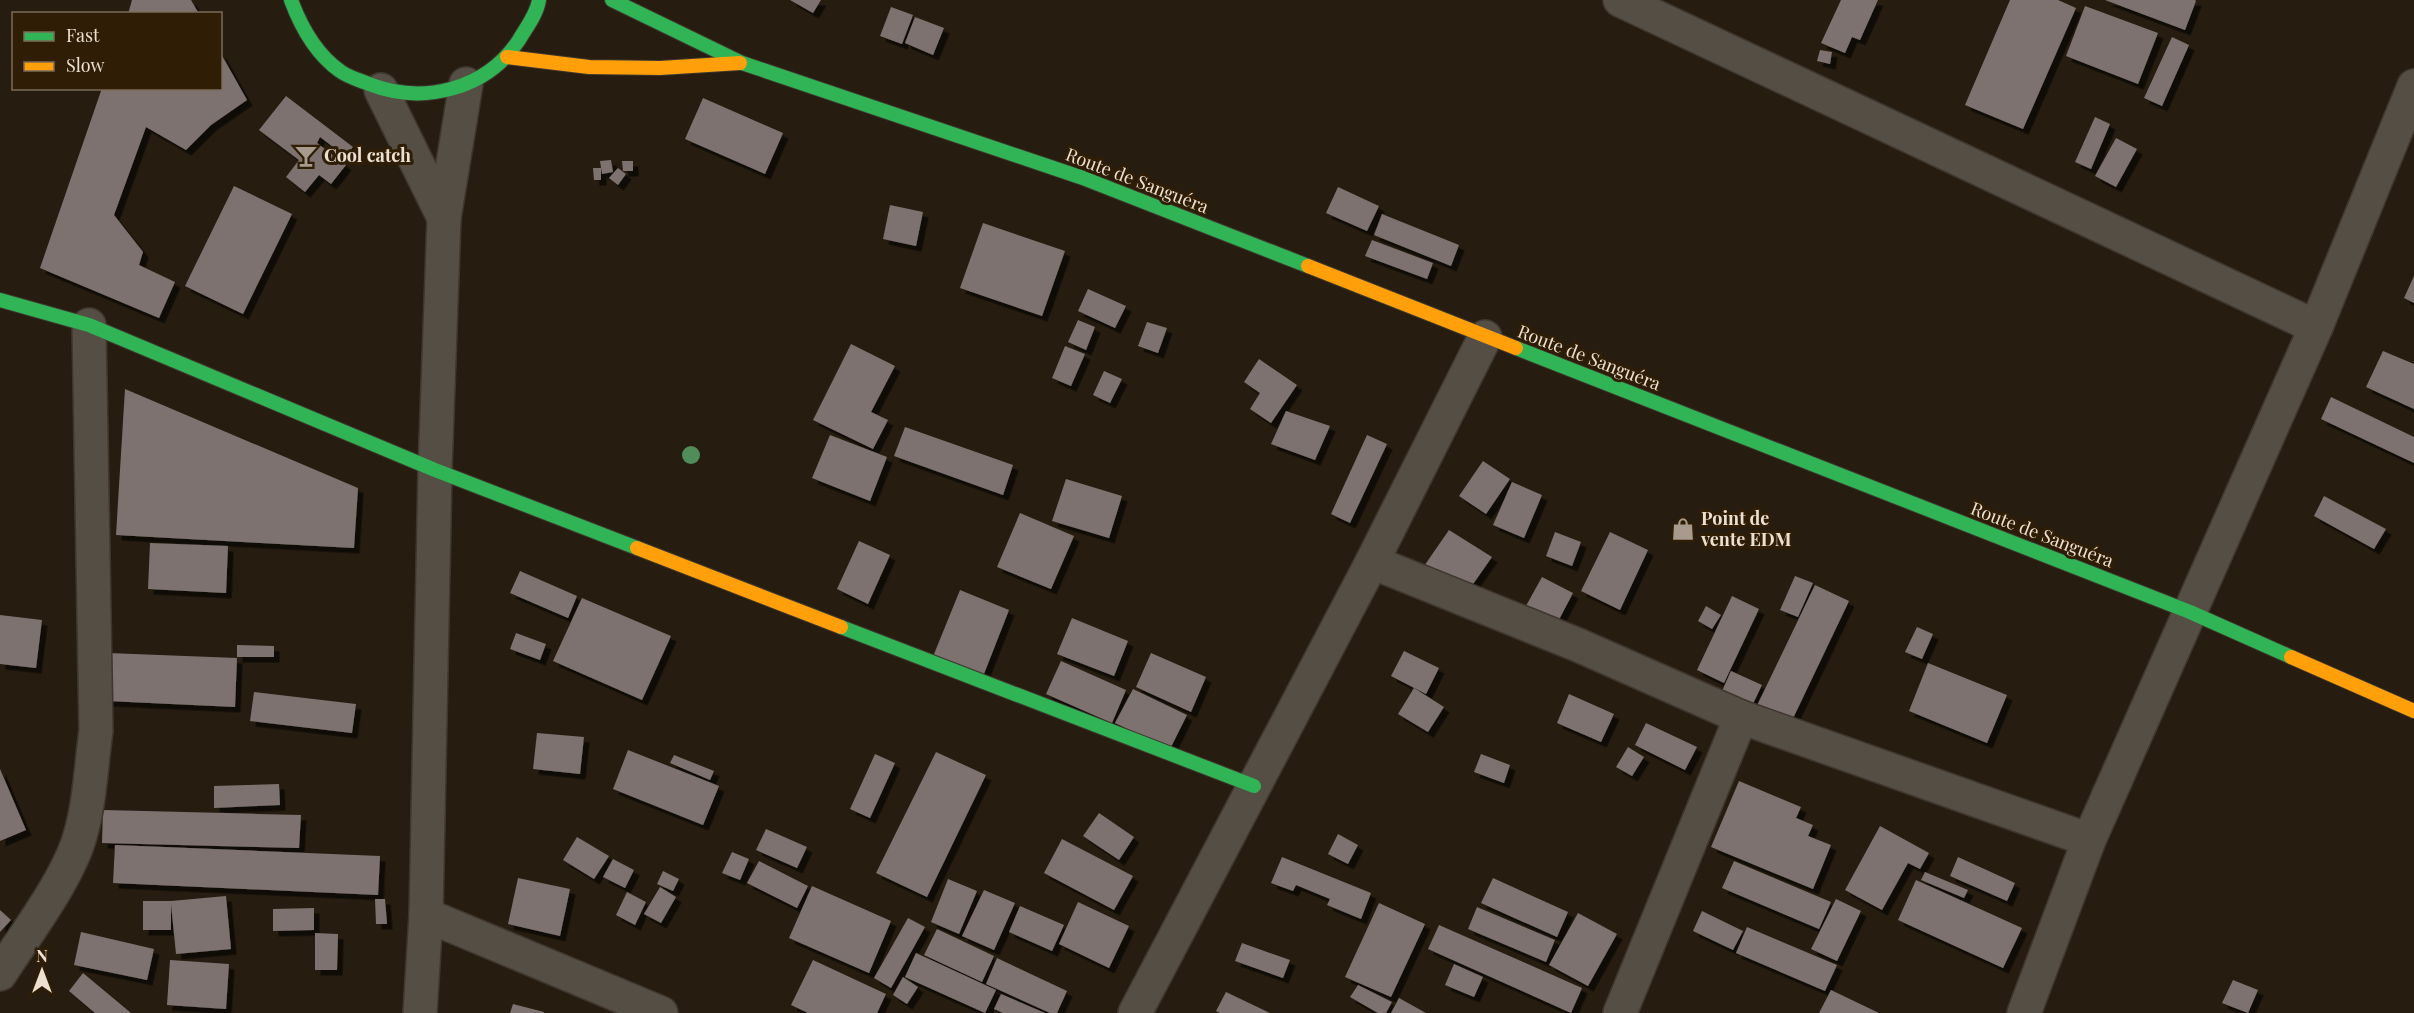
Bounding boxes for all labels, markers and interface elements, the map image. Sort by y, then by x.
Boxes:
legend [12,12,222,90]
text: Fast [66,23,100,47]
text: Slow [66,53,104,77]
street label: Route de Sanguéra [1062,142,1212,218]
bar icon: Cool catch [293,143,319,169]
place label: Cool catch [324,143,411,167]
street label: Route de Sanguéra [1514,319,1664,395]
street label: Route de Sanguéra [1967,496,2117,572]
place label: Point de vente EDM [1700,506,1792,551]
shop icon: Point de vente EDM [1670,516,1696,542]
north arrow [12,941,72,1001]
text: N [36,945,48,966]

